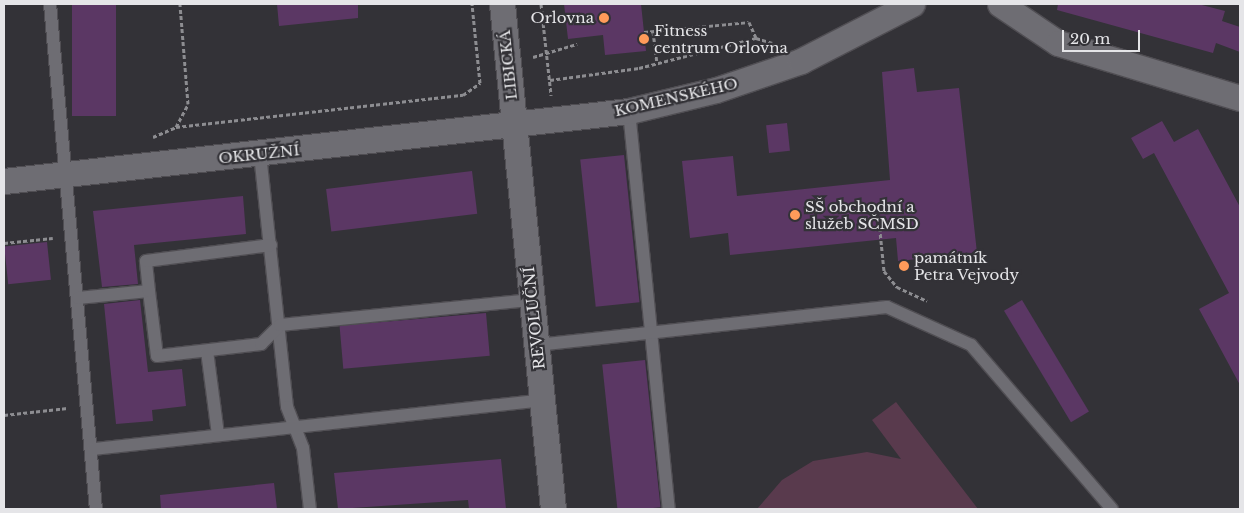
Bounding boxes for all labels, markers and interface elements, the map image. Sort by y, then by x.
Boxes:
place label: Orlovna [530,9,594,27]
marker: Orlovna [598,12,610,24]
scale bar [1064,20,1142,52]
place label: Fitness centrum Orlovna [654,21,788,56]
street label: LIBICKÁ [495,29,521,101]
text: 20 m [1070,29,1110,48]
marker: Fitness centrum Orlovna [638,33,650,45]
street label: KOMENSKÉHO [613,74,739,120]
street label: OKRUŽNÍ [218,141,300,167]
place label: SŠ obchodní a služeb SČMSD [805,197,919,232]
marker: SŠ obchodní a služeb SČMSD [789,209,801,221]
place label: památník Petra Vejvody [914,248,1020,283]
marker: památník Petra Vejvody [898,260,910,272]
street label: REVOLUČNÍ [520,266,548,370]

